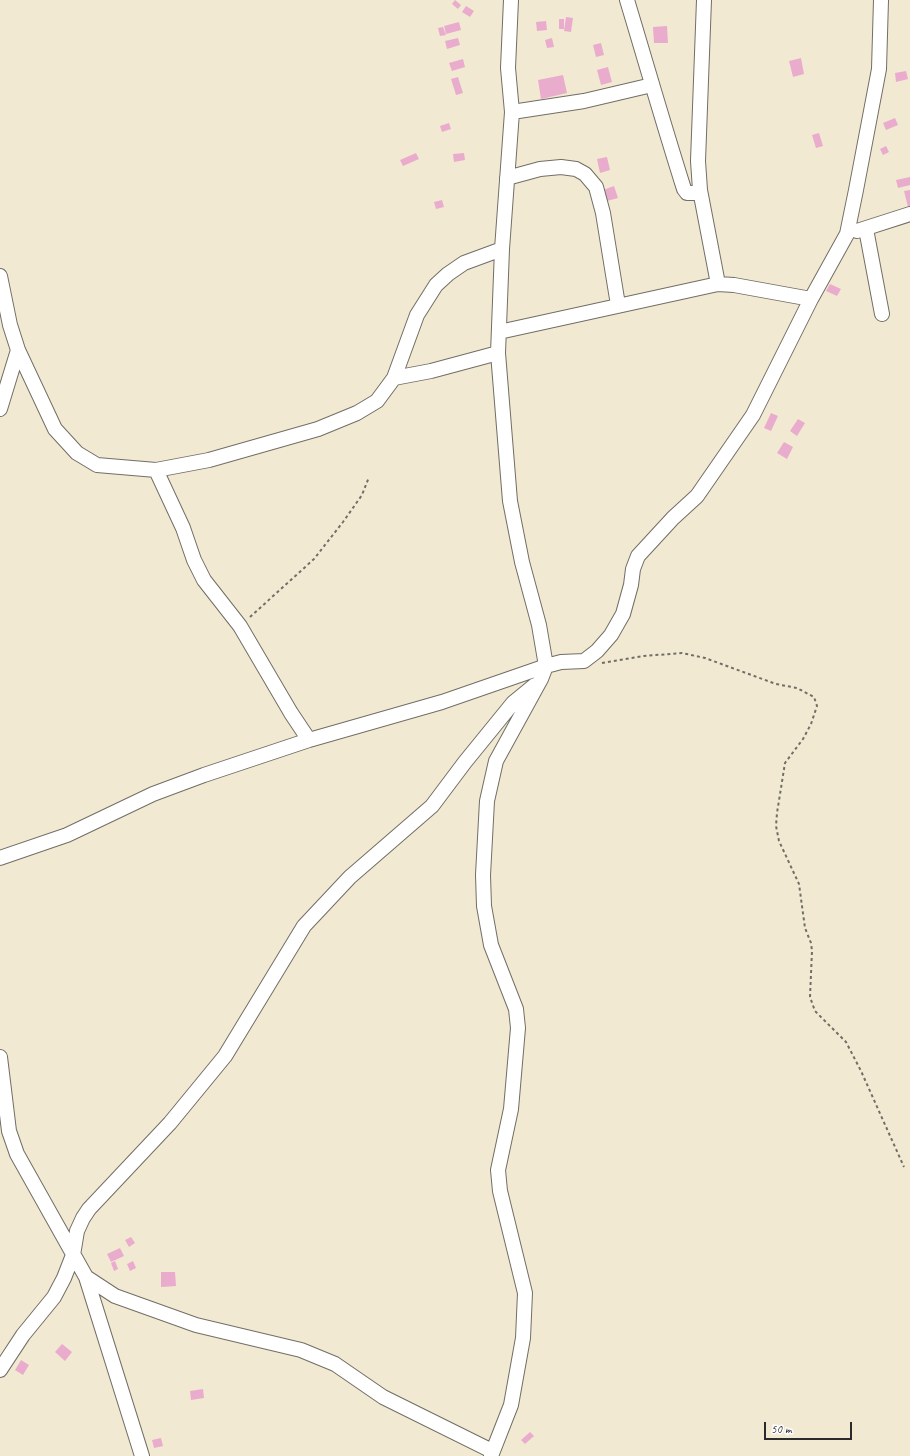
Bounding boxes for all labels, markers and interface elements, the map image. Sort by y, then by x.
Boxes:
scale bar [766,1414,854,1440]
text: 50 m [771,1421,791,1437]

